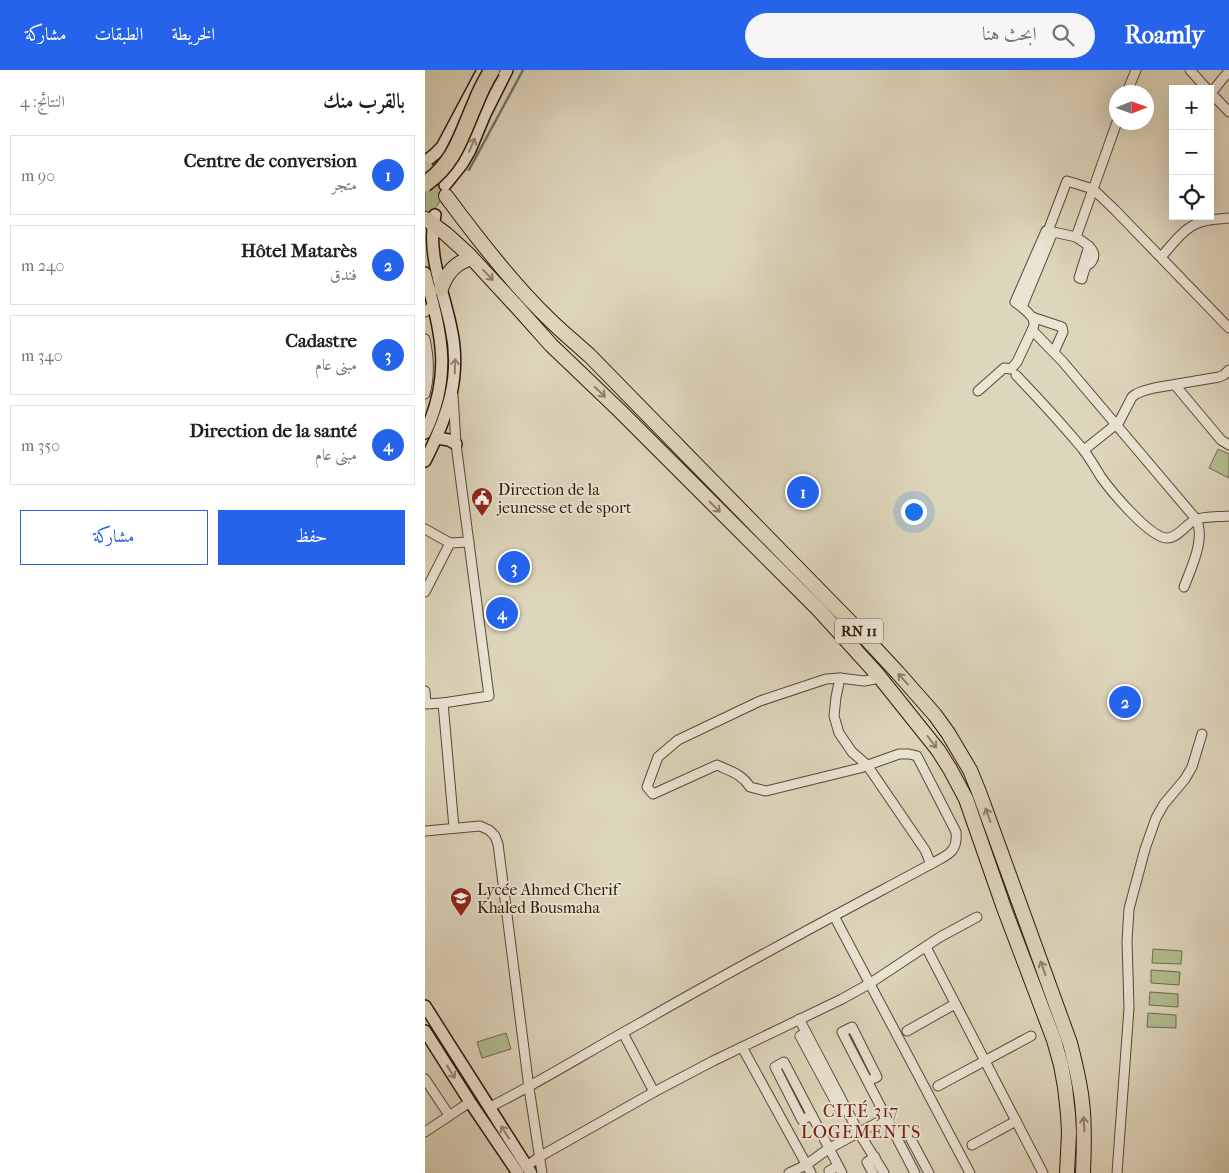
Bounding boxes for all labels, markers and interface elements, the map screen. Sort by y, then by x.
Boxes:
search box [745,13,1095,58]
icon: search [1049,21,1077,49]
text: Roamly [1125,21,1204,49]
text: ابحث هنا [982,23,1037,45]
text: مشاركة [25,24,66,45]
text: الطبقات [94,24,143,45]
text: الخريطة [171,24,215,45]
north arrow [1109,85,1154,130]
map controls [1169,85,1214,220]
button: + [1169,85,1214,130]
text: بالقرب منك [323,89,405,113]
text: النتائج: 4 [20,92,65,111]
button: − [1169,130,1214,175]
one-way arrow [468,138,477,153]
text: Centre de conversion [184,150,357,172]
text: 90 m [21,166,55,185]
text: 1 [385,166,391,185]
text: متجر [332,175,357,194]
button: locate [1169,175,1214,220]
text: Hôtel Matarès [241,240,357,262]
text: 240 m [21,256,64,275]
text: 2 [384,256,392,275]
text: فندق [330,265,357,284]
one-way arrow [482,269,494,282]
text: Cadastre [285,330,357,352]
text: 340 m [21,346,63,365]
text: 3 [385,346,391,365]
text: مبنى عام [315,355,357,374]
one-way arrow [450,358,460,374]
one-way arrow [594,386,607,398]
text: Direction de la santé [189,420,357,442]
text: 350 m [21,436,60,455]
text: 4 [383,436,393,455]
text: مبنى عام [315,445,357,464]
pin: 1 [787,473,819,511]
place label: Direction de la jeunesse et de sport [496,480,632,517]
public building icon: Direction de la jeunesse et de sport [470,486,494,517]
your location [901,499,927,525]
one-way arrow [709,501,721,513]
button: مشاركة [20,510,208,565]
button: حفظ [218,510,405,565]
pin: 3 [498,548,530,586]
pin: 4 [486,594,518,632]
road number: RN 11 [835,618,883,644]
one-way arrow [897,672,908,685]
pin: 2 [1109,683,1141,721]
one-way arrow [927,735,937,749]
one-way arrow [983,808,992,823]
place label: Lycée Ahmed Cherif Khaled Bousmaha [477,880,622,917]
school or university icon: Lycée Ahmed Cherif Khaled Bousmaha [449,886,473,917]
one-way arrow [1038,961,1047,976]
one-way arrow [446,1065,456,1079]
district label: CITÉ 317 LOGEMENTS [801,1100,921,1143]
one-way arrow [1079,1117,1088,1133]
one-way arrow [500,1125,510,1139]

